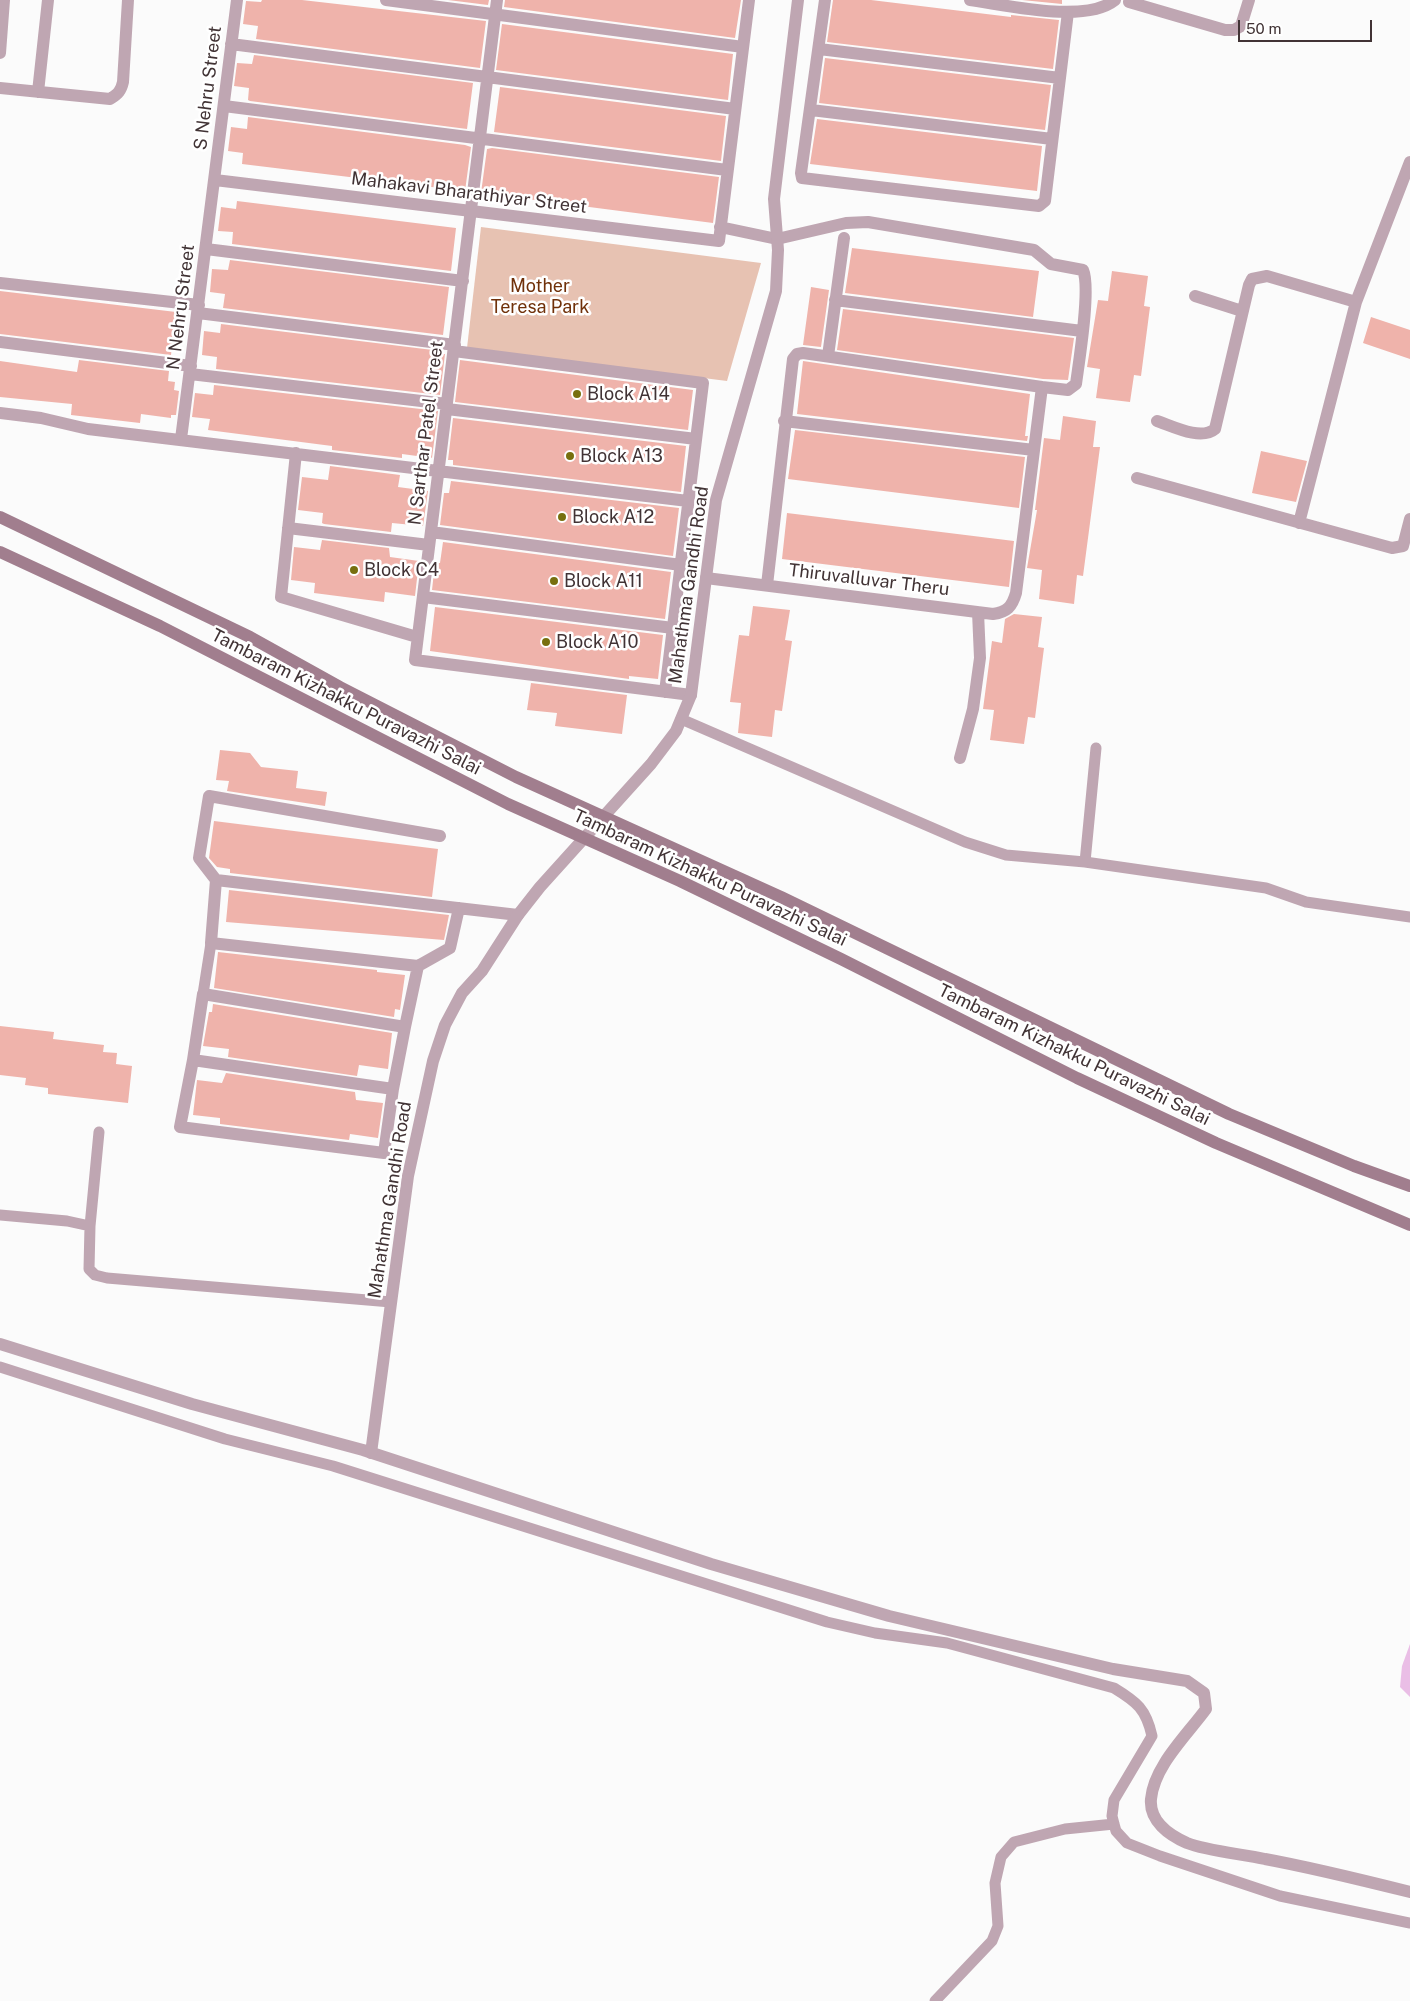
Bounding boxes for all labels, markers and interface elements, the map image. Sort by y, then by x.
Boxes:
scale bar [1240,10,1374,42]
text: 50 m [1246,20,1281,37]
street label: S Nehru Street [190,25,226,151]
street label: Mahakavi Bharathiyar Street [350,168,588,218]
street label: N Nehru Street [163,243,199,371]
park label: Mother Teresa Park [491,275,589,318]
street label: N Sarthar Patel Street [404,340,448,526]
place label: Block A14 [587,383,670,405]
marker: Block A14 [571,388,583,400]
place label: Block A13 [580,445,663,467]
marker: Block A13 [564,450,576,462]
street label: Mahathma Gandhi Road [664,485,714,685]
place label: Block A12 [572,506,654,528]
marker: Block A12 [556,511,568,523]
place label: Block C4 [364,559,439,581]
street label: Thiruvalluvar Theru [787,559,951,601]
marker: Block C4 [348,564,360,576]
place label: Block A11 [564,570,643,592]
marker: Block A11 [548,575,560,587]
street label: Tambaram Kizhakku Puravazhi Salai [208,624,484,780]
place label: Block A10 [556,631,639,653]
marker: Block A10 [540,636,552,648]
street label: Tambaram Kizhakku Puravazhi Salai [570,805,850,951]
street label: Tambaram Kizhakku Puravazhi Salai [935,980,1213,1130]
street label: Mahathma Gandhi Road [364,1100,416,1300]

